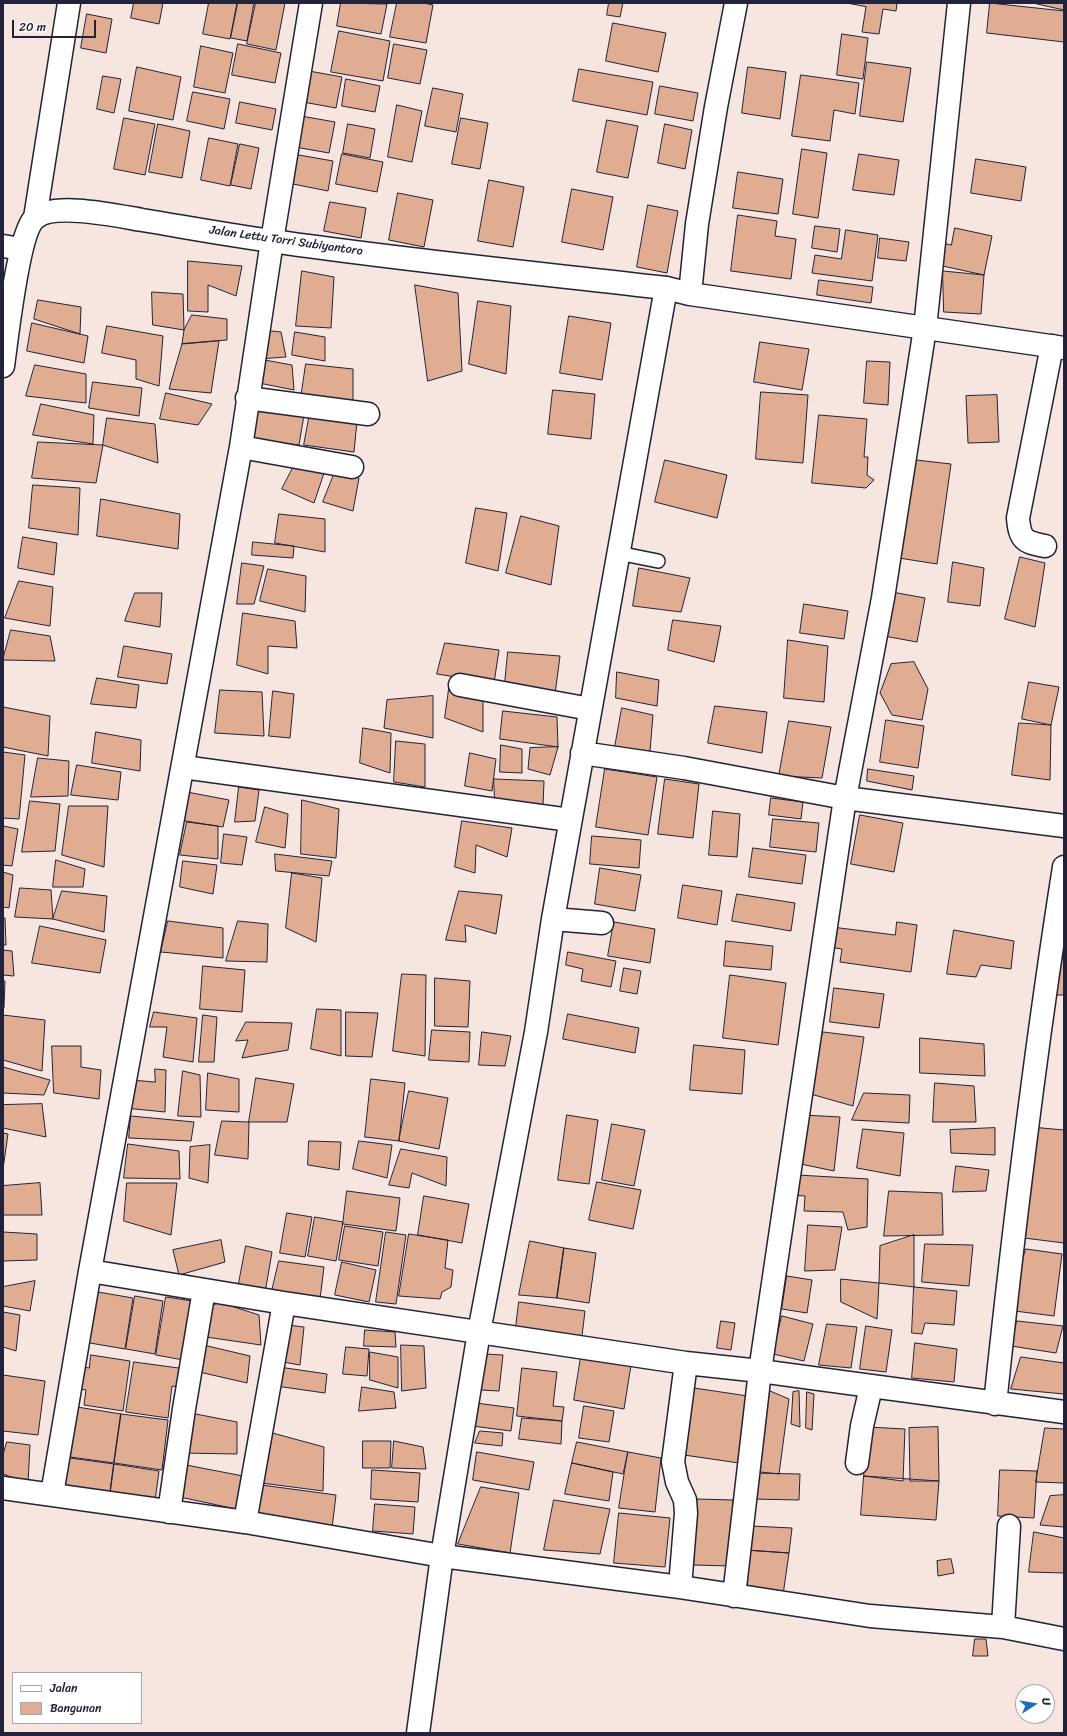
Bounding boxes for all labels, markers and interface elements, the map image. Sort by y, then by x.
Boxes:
scale bar [14,12,98,38]
text: 20 m [19,16,46,38]
street label: Jalan Lettu Torri Subiyantoro [208,223,364,259]
legend [12,1672,142,1724]
text: Jalan [50,1677,78,1699]
north arrow [1015,1684,1055,1724]
text: U [1036,1696,1056,1707]
text: Bangunan [50,1697,102,1719]

